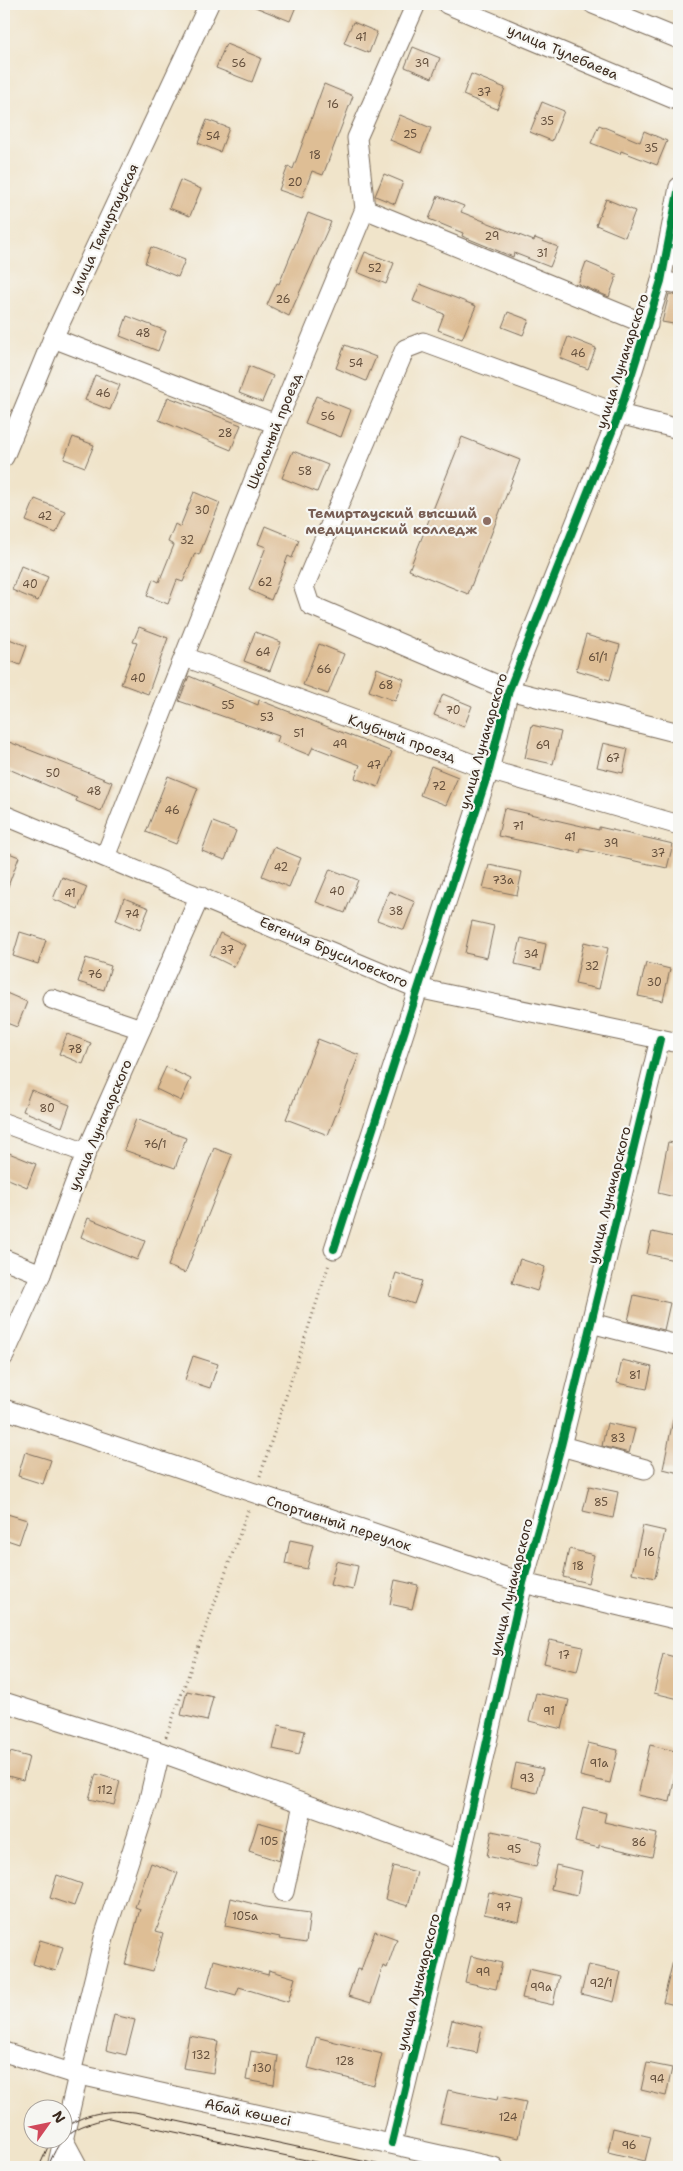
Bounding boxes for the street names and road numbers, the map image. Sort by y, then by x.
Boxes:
street label: улица Тулебаева [505,20,622,84]
street label: улица Темиртауская [66,161,142,297]
street label: улица Луначарского [592,291,652,431]
street label: Школьный проезд [242,370,306,492]
street label: улица Луначарского [455,671,511,811]
street label: Клубный проезд [346,710,458,766]
street label: Евгения Брусиловского [257,912,411,992]
street label: улица Луначарского [64,1057,136,1193]
street label: улица Луначарского [583,1124,635,1266]
street label: Спортивный переулок [264,1491,414,1555]
street label: улица Луначарского [485,1516,537,1658]
street label: улица Луначарского [392,1911,444,2053]
street label: Абай көшесі [203,2094,293,2130]

